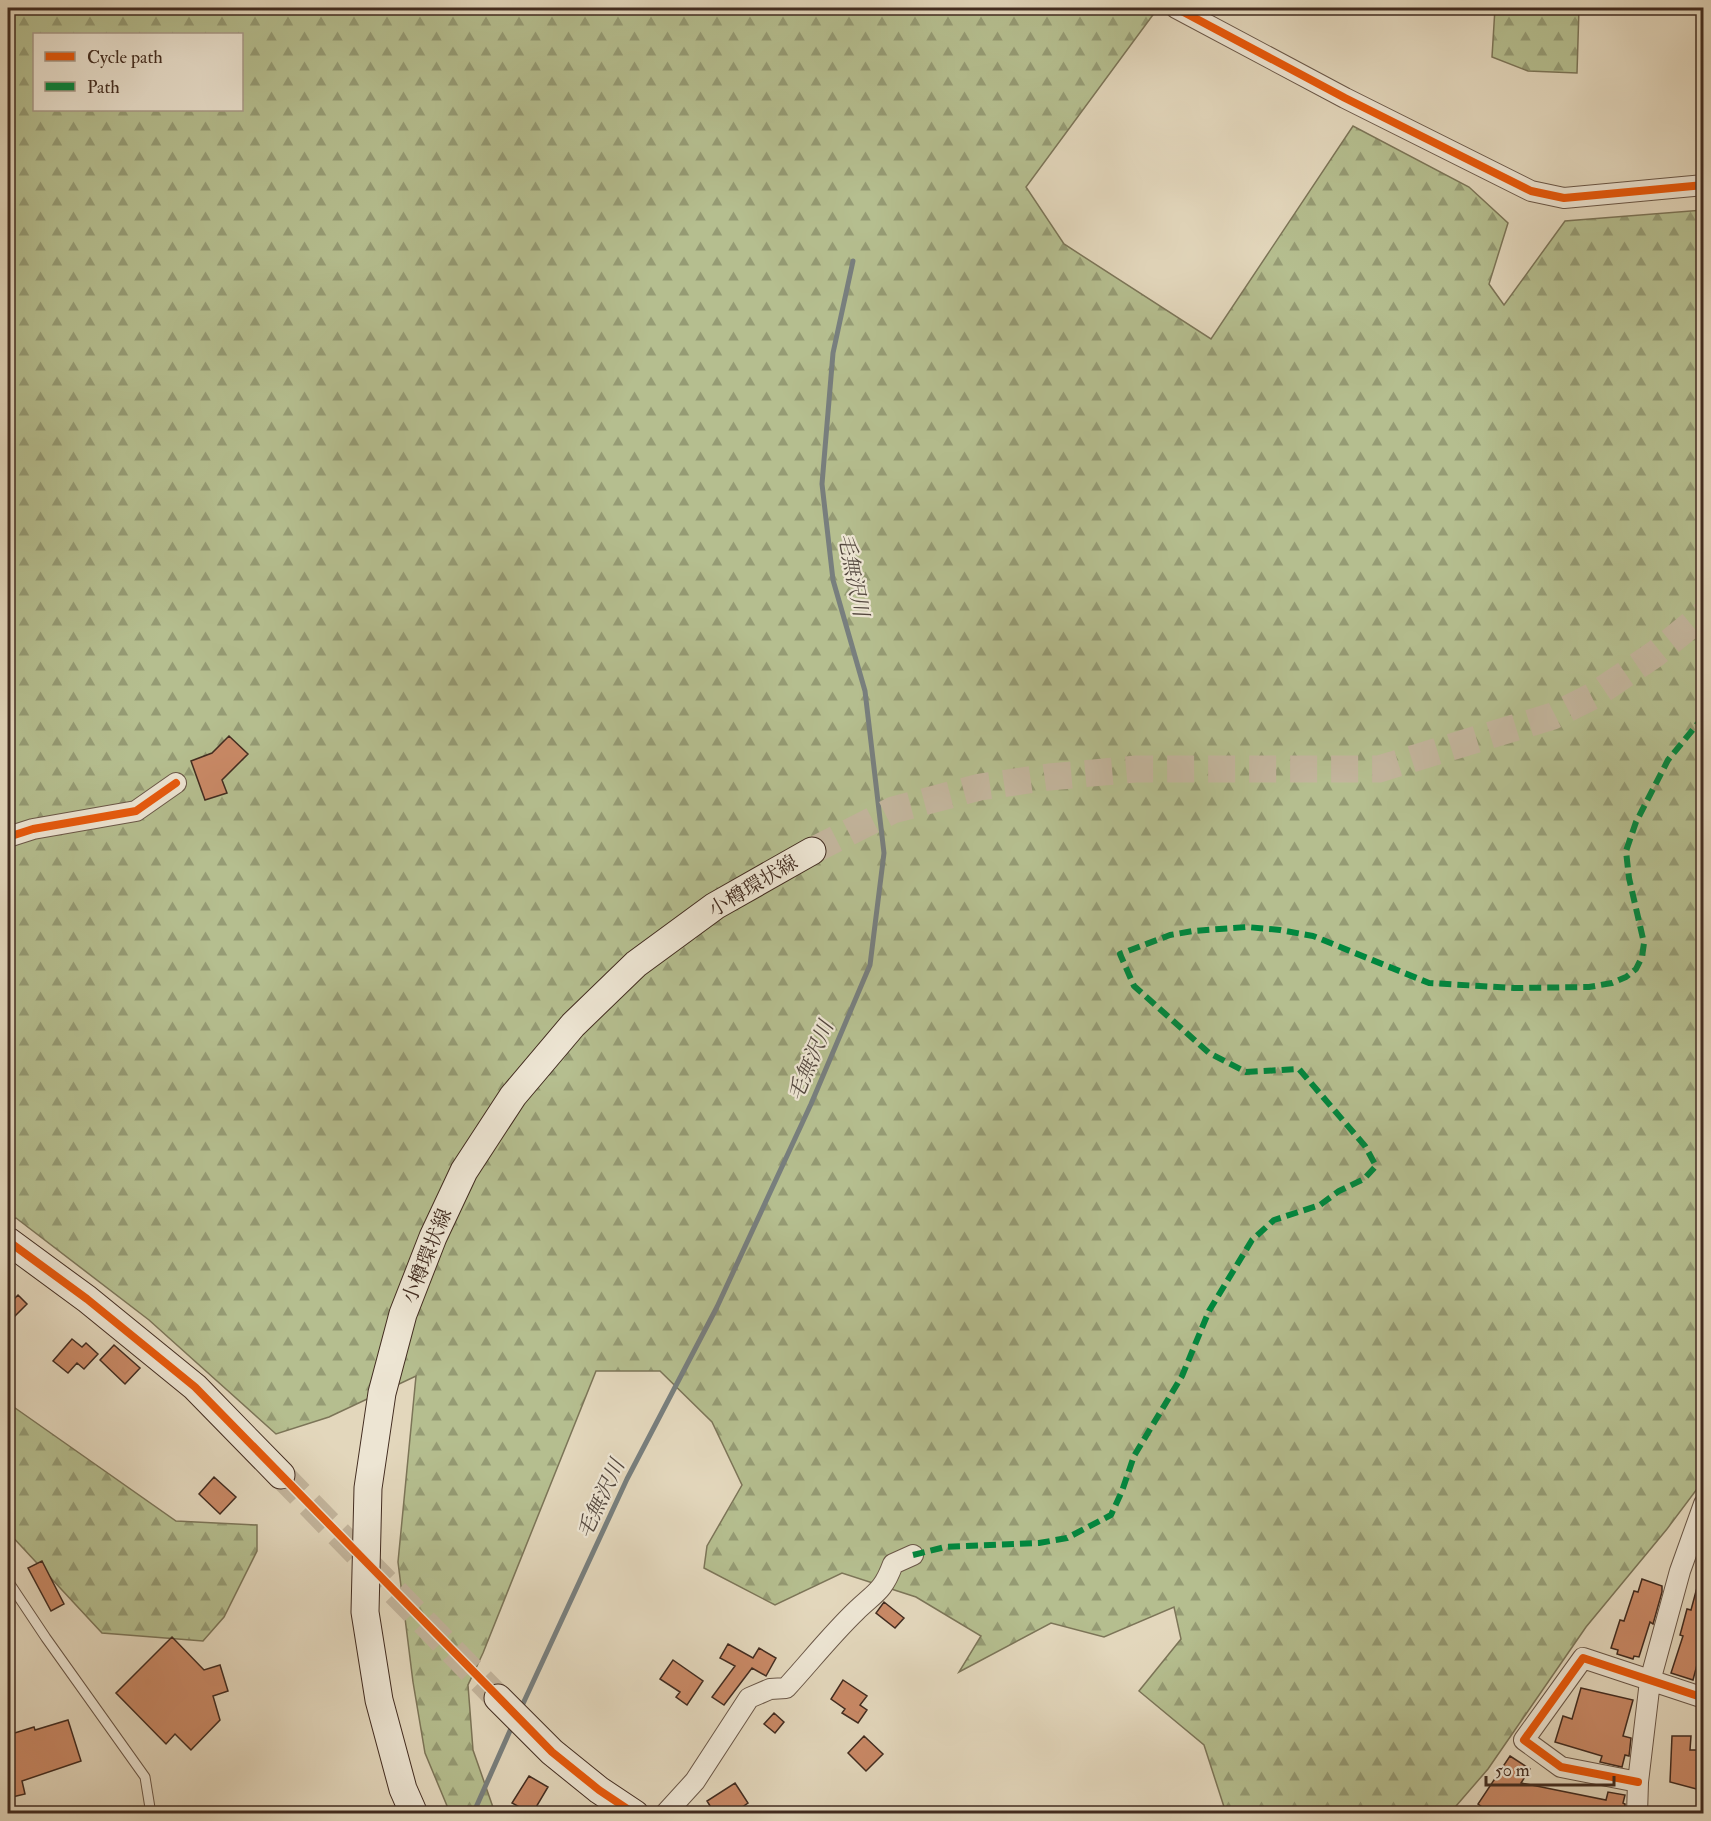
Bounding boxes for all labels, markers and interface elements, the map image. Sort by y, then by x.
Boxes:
legend [33,33,243,111]
text: Cycle path [87,46,163,69]
text: Path [87,76,120,99]
water label: 毛無沢川 [832,531,875,621]
street label: 小樽環状線 [704,850,802,922]
water label: 毛無沢川 [782,1015,841,1105]
street label: 小樽環状線 [397,1205,457,1307]
water label: 毛無沢川 [571,1453,632,1543]
scale bar [1486,1749,1614,1787]
text: 50 m [1495,1759,1530,1782]

